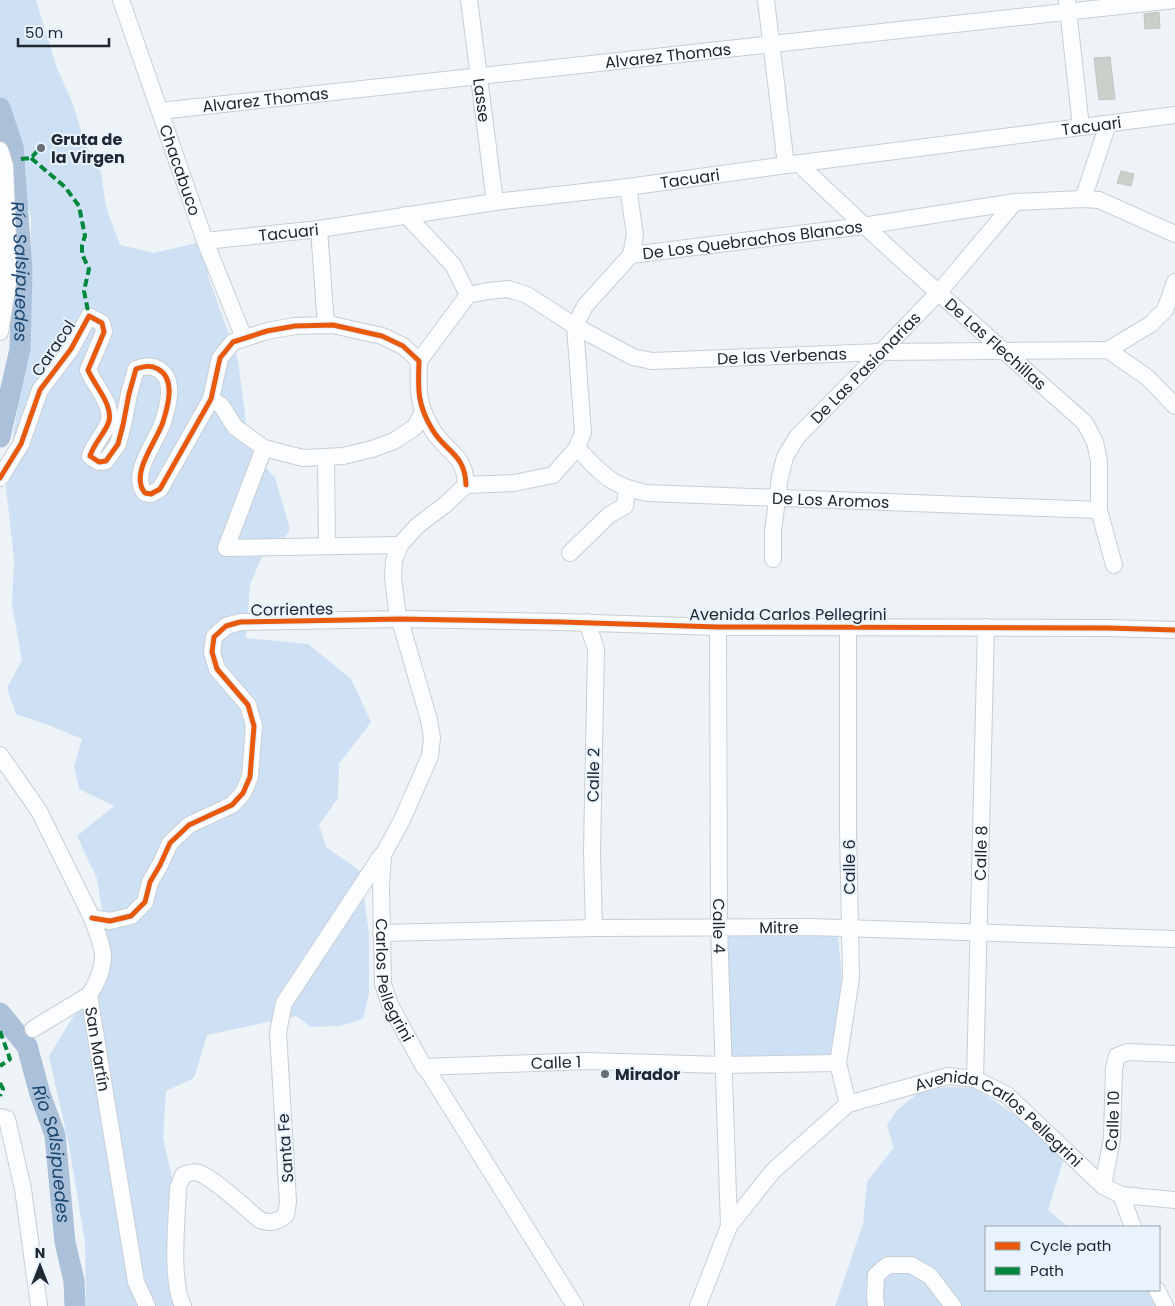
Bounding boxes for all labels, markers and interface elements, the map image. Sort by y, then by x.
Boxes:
scale bar [18,15,109,47]
text: 50 m [25,22,63,43]
street label: Alvarez Thomas [604,38,732,74]
street label: Lasse [467,77,496,124]
street label: Alvarez Thomas [201,82,330,118]
street label: Tacuari [1060,111,1123,141]
street label: Chacabuco [153,121,206,219]
place label: Gruta de la Virgen [51,128,125,169]
marker: Gruta de la Virgen [35,142,47,154]
street label: Tacuari [659,163,721,194]
water label: Río Salsipuedes [5,200,35,342]
street label: De Los Quebrachos Blancos [641,215,864,265]
street label: Tacuari [257,218,320,247]
street label: De Las Flechillas [940,293,1051,395]
street label: De Las Pasionarias [806,307,926,429]
street label: Caracol [26,315,81,381]
street label: De las Verbenas [717,342,847,370]
street label: De Los Aromos [771,487,890,514]
street label: Corrientes [250,597,334,622]
street label: Avenida Carlos Pellegrini [689,603,887,626]
street label: Calle 2 [582,748,605,802]
street label: Calle 8 [969,825,993,881]
street label: Calle 6 [838,839,861,895]
street label: Calle 4 [707,898,731,954]
street label: Mitre [759,916,799,939]
street label: Carlos Pellegrini [370,918,419,1046]
street label: San Martín [79,1005,116,1093]
street label: Calle 1 [530,1050,582,1075]
place label: Mirador [615,1063,680,1086]
street label: Avenida Carlos Pellegrini [912,1065,1087,1173]
marker: Mirador [599,1068,611,1080]
water label: Río Salsipuedes [26,1082,76,1224]
street label: Calle 10 [1099,1090,1125,1153]
street label: Santa Fe [272,1113,299,1183]
legend [985,1226,1160,1291]
text: Cycle path [1030,1235,1111,1256]
north arrow [15,1241,65,1291]
text: N [35,1243,45,1263]
text: Path [1030,1260,1064,1281]

